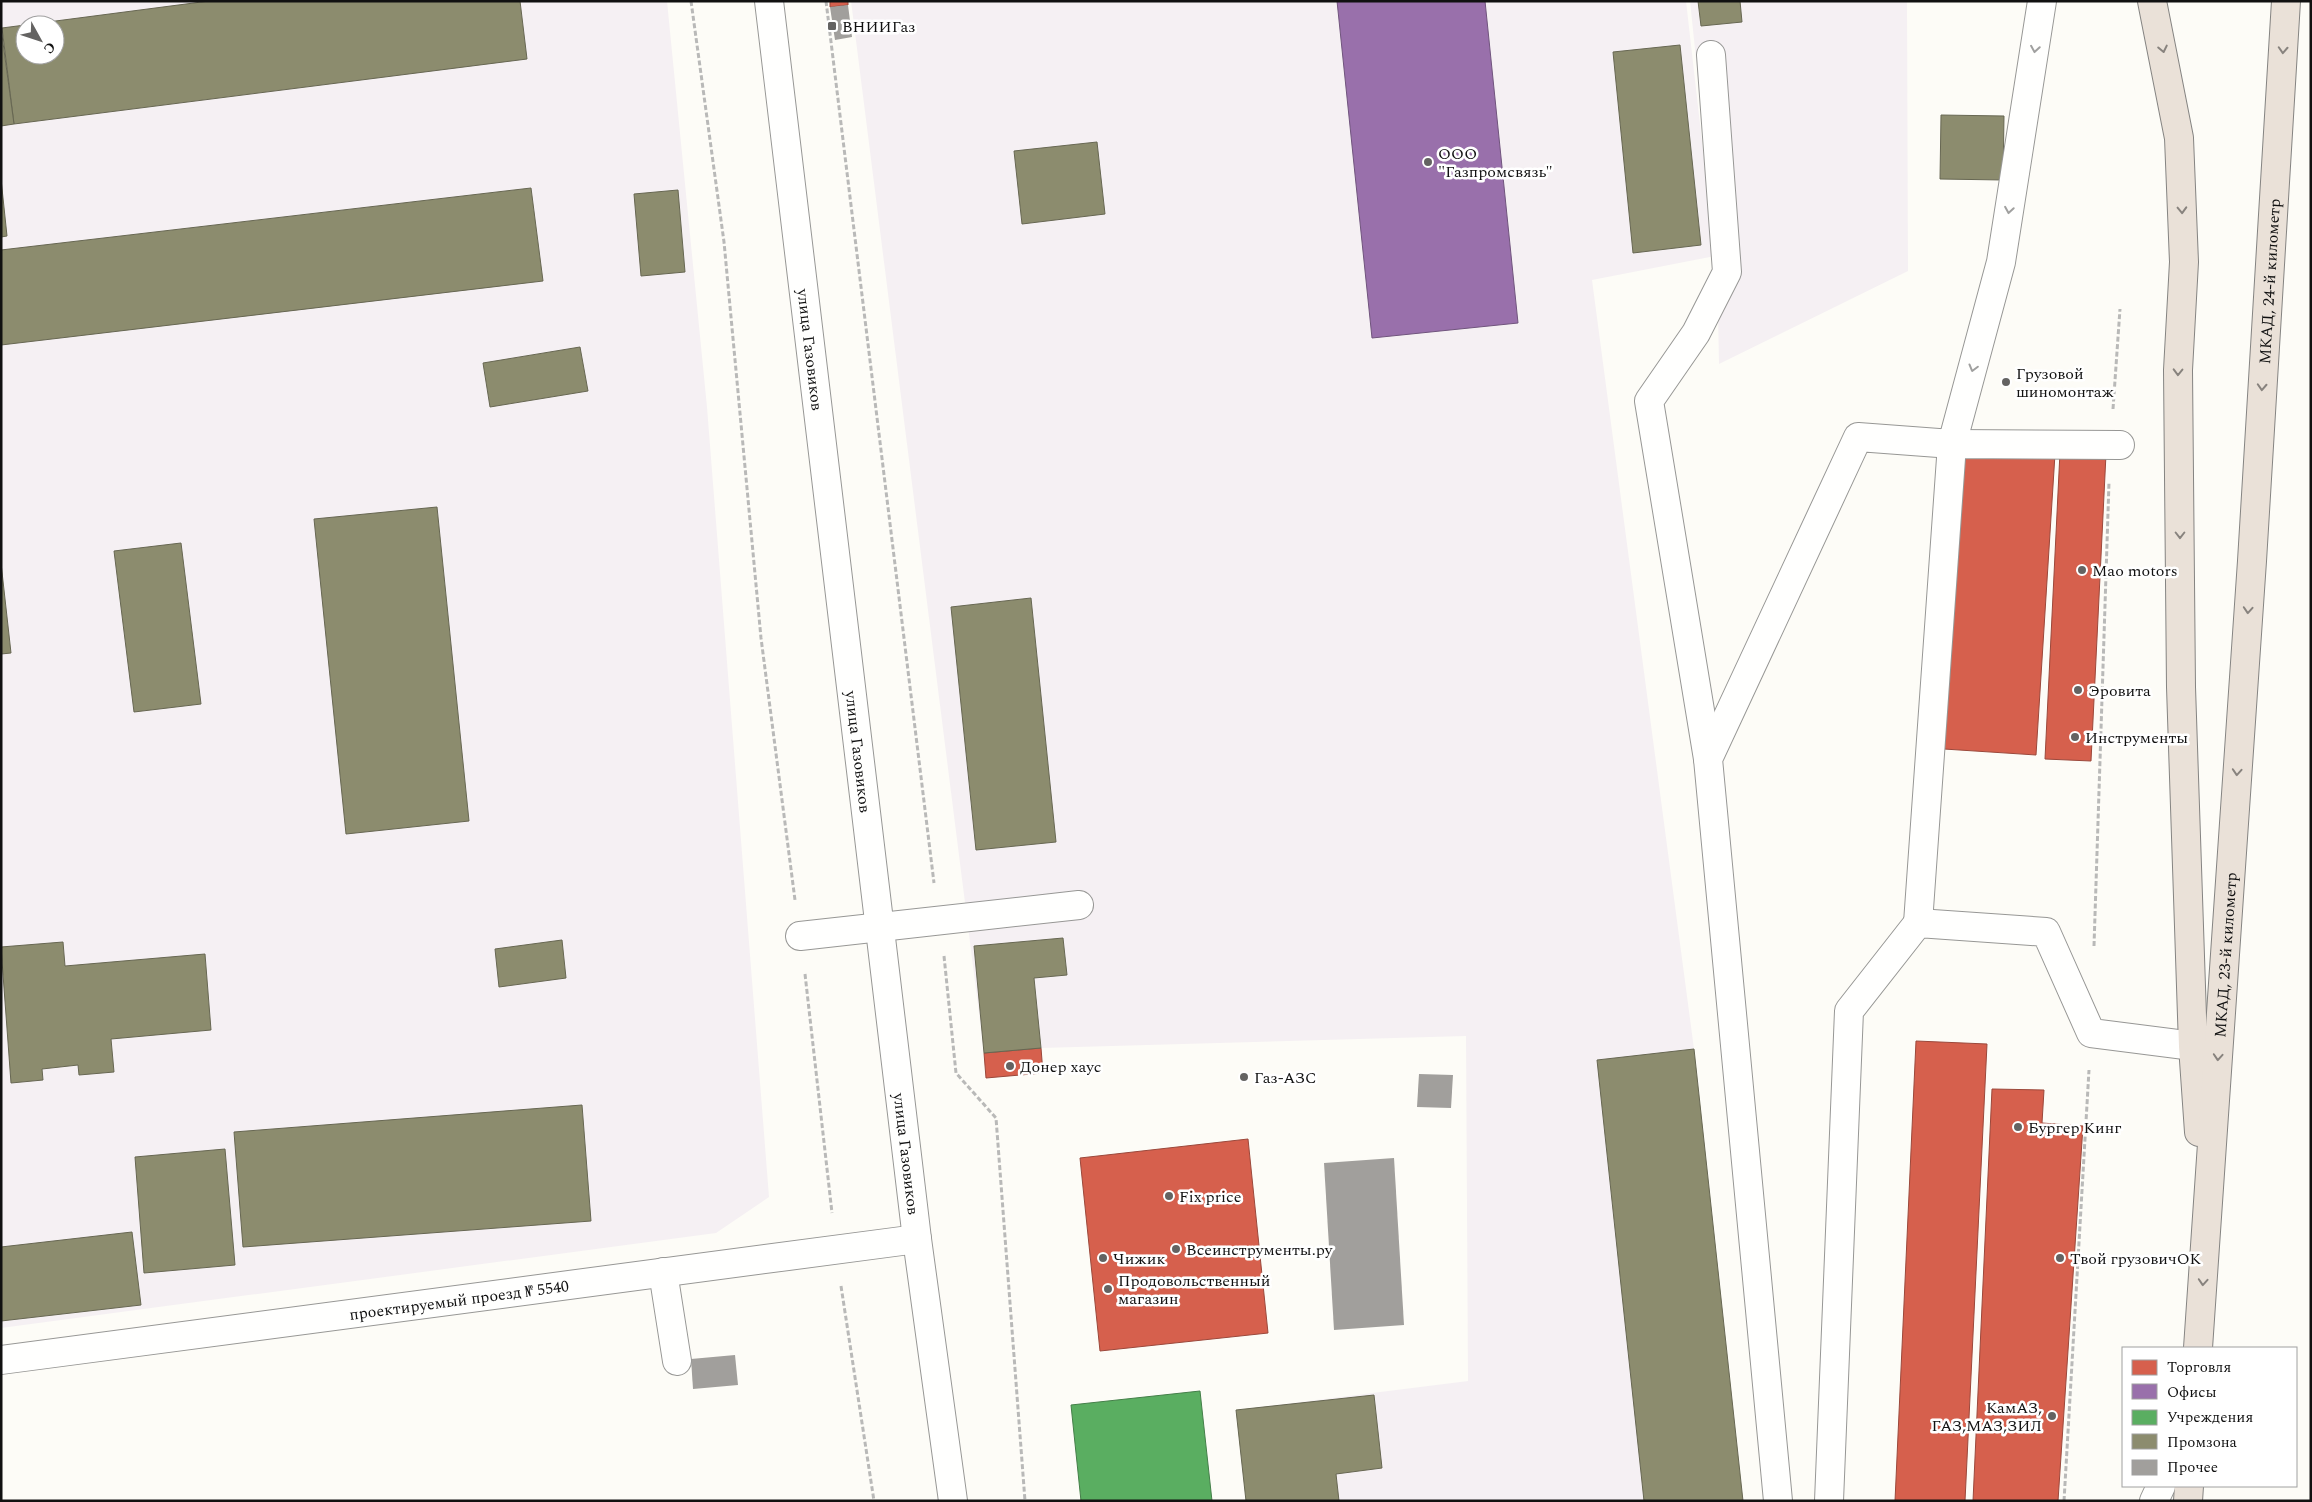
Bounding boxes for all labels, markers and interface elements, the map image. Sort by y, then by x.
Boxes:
north arrow [15,15,65,65]
place label: ВНИИГаз [842,15,915,39]
marker: ВНИИГаз [826,20,838,32]
text: С [38,37,61,59]
one-way arrow [2157,44,2168,53]
one-way arrow [2030,45,2040,54]
one-way arrow [2277,46,2288,54]
place label: ООО "Газпромсвязь" [1438,142,1553,184]
marker: ООО "Газпромсвязь" [1422,156,1434,168]
street label: МКАД, 24-й километр [2253,198,2287,365]
one-way arrow [2005,206,2015,214]
one-way arrow [2177,206,2187,214]
street label: улица Газовиков [790,286,829,412]
place label: Грузовой шиномонтаж [2016,362,2115,404]
one-way arrow [1968,363,1978,372]
one-way arrow [2173,368,2184,376]
marker: Грузовой шиномонтаж [2000,376,2012,388]
one-way arrow [2257,383,2268,391]
one-way arrow [2175,531,2185,539]
place label: Mao motors [2092,559,2178,583]
marker: Mao motors [2076,564,2088,576]
one-way arrow [2243,606,2254,614]
place label: Эровита [2088,679,2151,703]
marker: Эровита [2072,684,2084,696]
street label: улица Газовиков [838,689,877,814]
place label: Инструменты [2085,726,2188,750]
marker: Инструменты [2069,731,2081,743]
one-way arrow [2232,768,2243,776]
street label: МКАД, 23-й километр [2208,871,2244,1039]
one-way arrow [2213,1053,2224,1061]
place label: Донер хаус [1020,1055,1102,1079]
marker: Донер хаус [1004,1060,1016,1072]
place label: Газ-АЗС [1254,1066,1317,1090]
marker: Газ-АЗС [1238,1071,1250,1083]
street label: улица Газовиков [887,1091,925,1216]
place label: Бургер Кинг [2028,1116,2121,1140]
marker: Бургер Кинг [2012,1121,2024,1133]
place label: Fix price [1179,1185,1241,1209]
marker: Fix price [1163,1190,1175,1202]
place label: Всеинструменты.ру [1186,1238,1334,1262]
marker: Всеинструменты.ру [1170,1243,1182,1255]
place label: Чижик [1113,1247,1165,1271]
place label: Твой грузовичОК [2070,1247,2202,1271]
marker: Чижик [1097,1252,1109,1264]
marker: Твой грузовичОК [2054,1252,2066,1264]
place label: Продовольственный магазин [1118,1269,1270,1311]
street label: проектируемый проезд № 5540 [348,1274,570,1327]
one-way arrow [2197,1278,2208,1286]
marker: Продовольственный магазин [1102,1283,1114,1295]
legend [2122,1347,2297,1487]
text: Торговля [2167,1356,2231,1379]
text: Офисы [2167,1381,2216,1404]
place label: КамАЗ, ГАЗ,МАЗ,ЗИЛ [1932,1396,2042,1438]
text: Учреждения [2167,1406,2253,1429]
marker: КамАЗ, ГАЗ,МАЗ,ЗИЛ [2046,1410,2058,1422]
text: Промзона [2167,1431,2238,1454]
text: Прочее [2167,1456,2218,1479]

